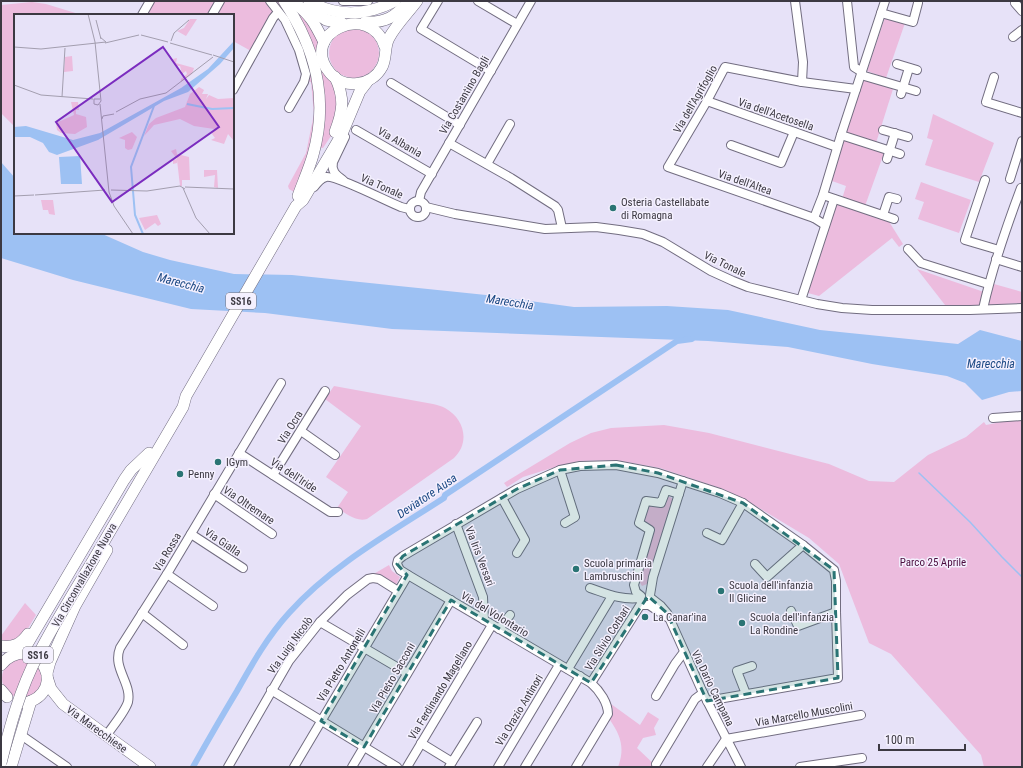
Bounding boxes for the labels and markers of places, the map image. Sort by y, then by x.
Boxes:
place label: Osteria Castellabate di Romagna [621,196,709,222]
marker: Osteria Castellabate di Romagna [608,203,618,213]
place label: IGym [226,456,248,469]
marker: IGym [213,457,223,467]
place label: Penny [188,468,215,481]
marker: Penny [175,469,185,479]
place label: Scuola primaria Lambruschini [584,557,652,583]
marker: Scuola primaria Lambruschini [571,564,581,574]
place label: Scuola dell'infanzia Il Glicine [729,579,813,605]
marker: Scuola dell'infanzia Il Glicine [716,586,726,596]
place label: La Canar'ina [653,611,707,624]
place label: Scuola dell'infanzia La Rondine [750,611,834,637]
marker: La Canar'ina [640,612,650,622]
marker: Scuola dell'infanzia La Rondine [737,618,747,628]

